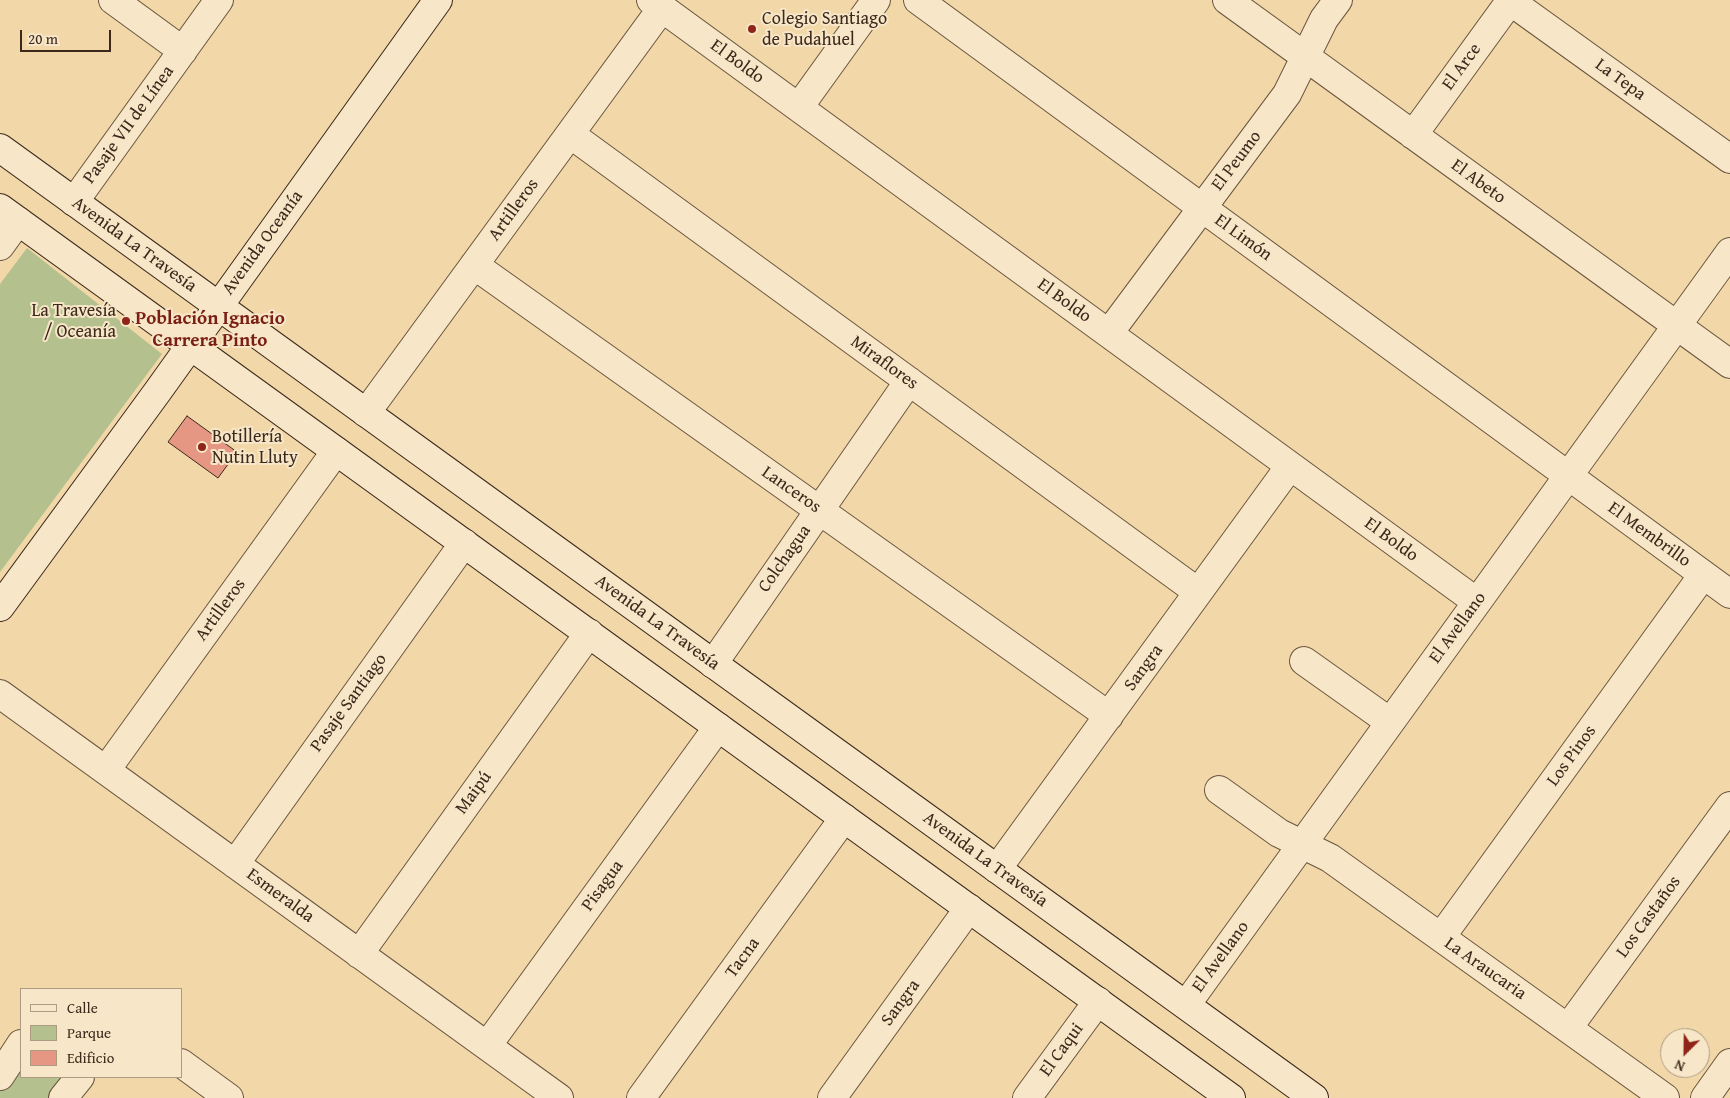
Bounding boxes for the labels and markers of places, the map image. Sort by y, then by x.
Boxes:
place label: Colegio Santiago de Pudahuel [762,8,887,50]
marker: Colegio Santiago de Pudahuel [746,23,758,35]
place label: La Travesía / Oceanía [32,300,116,342]
marker: La Travesía / Oceanía [120,315,132,327]
place label: Botillería Nutin Lluty [212,426,298,468]
marker: Botillería Nutin Lluty [196,441,208,453]

